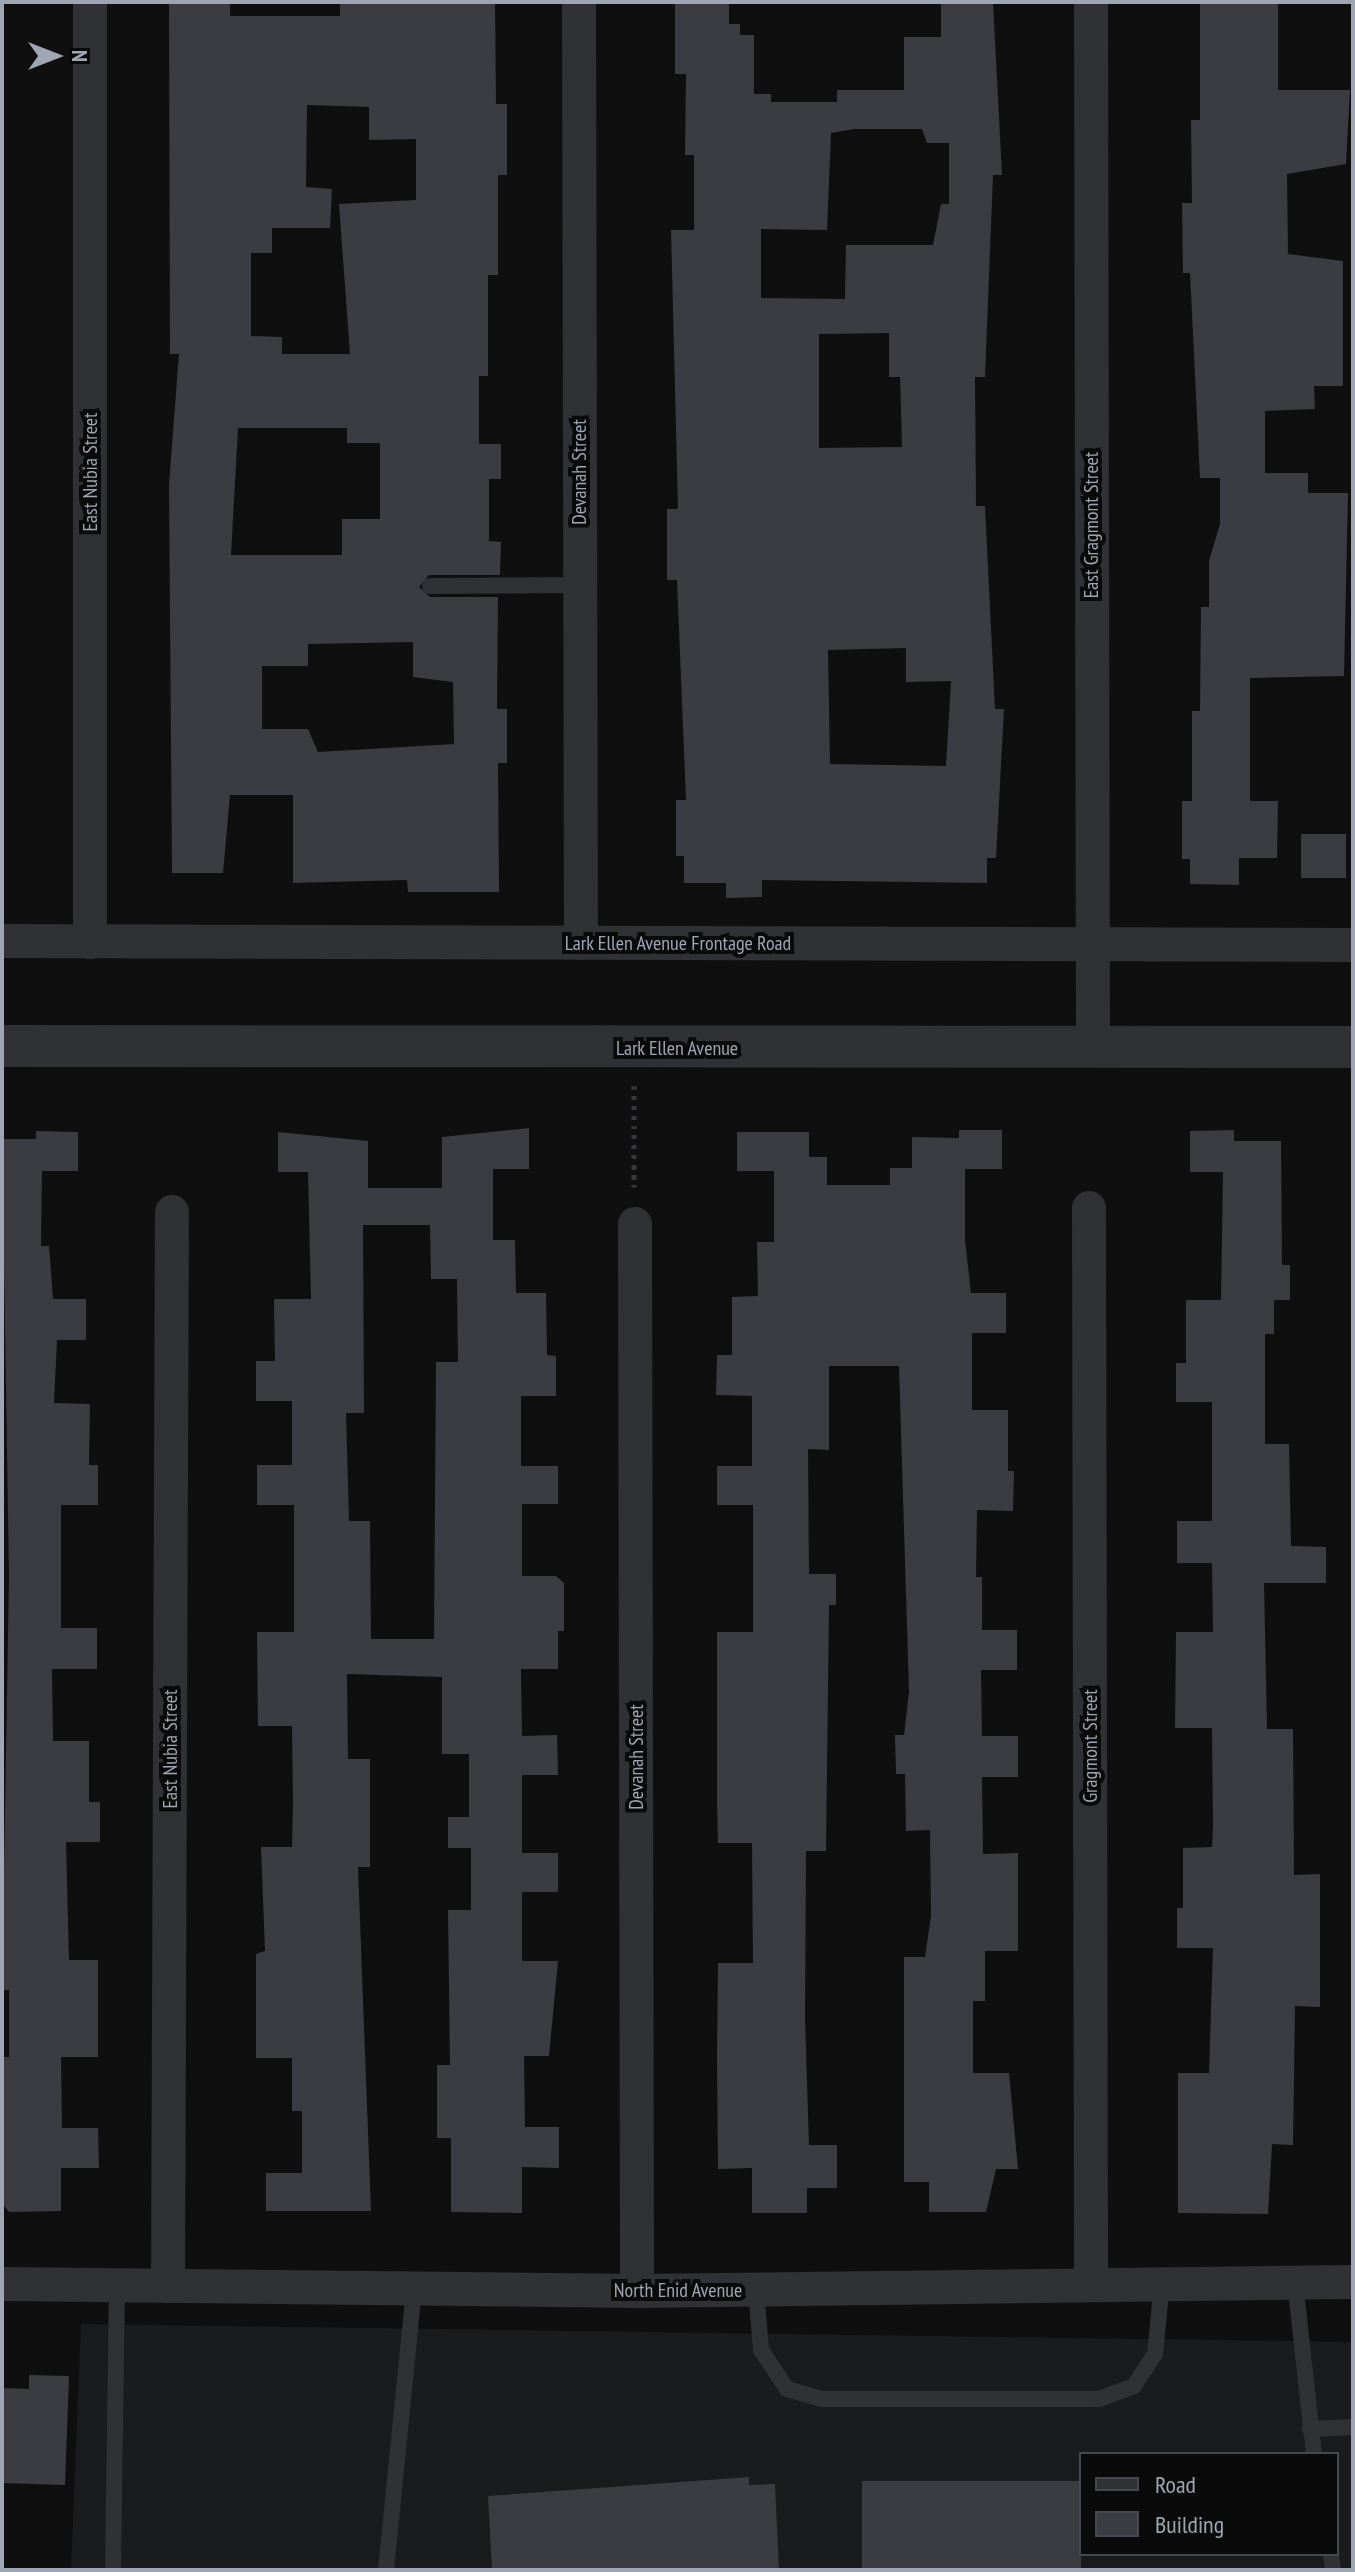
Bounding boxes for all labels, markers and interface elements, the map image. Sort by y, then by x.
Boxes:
north arrow [16,16,96,96]
text: N [66,50,94,62]
street label: East Nubia Street [78,412,102,532]
street label: Devanah Street [567,419,591,525]
street label: East Gragmont Street [1079,452,1103,598]
street label: Lark Ellen Avenue Frontage Road [564,931,792,955]
street label: Lark Ellen Avenue [615,1036,739,1060]
street label: East Nubia Street [158,1689,182,1809]
street label: Gragmont Street [1078,1689,1102,1803]
street label: Devanah Street [624,1704,648,1810]
street label: North Enid Avenue [613,2278,743,2302]
legend [1079,2452,1339,2556]
text: Road [1155,2469,1196,2500]
text: Building [1155,2509,1224,2540]

